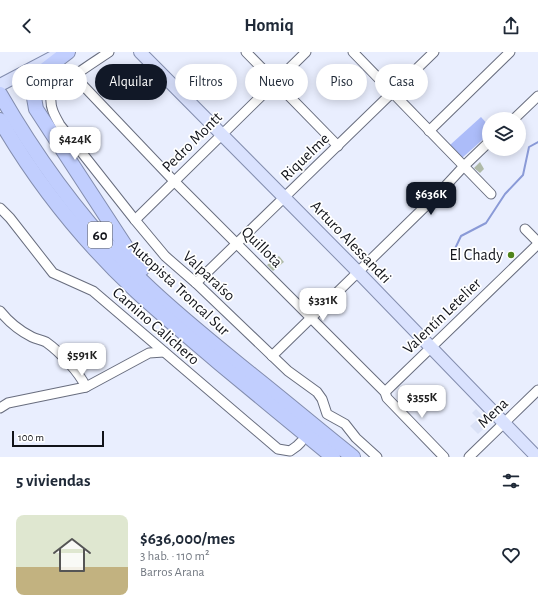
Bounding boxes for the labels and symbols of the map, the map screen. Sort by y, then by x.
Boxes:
street label: Pedro Montt [159,109,225,175]
pin: $424K [47,127,103,161]
street label: Riquelme [278,130,332,184]
pin: $636K [403,182,459,216]
street label: Arturo Alessandri [308,198,394,286]
road number: 60 [88,222,112,248]
street label: Quillota [238,223,286,271]
street label: Autopista Troncal Sur [125,237,233,339]
place label: El Chady [450,247,503,264]
street label: Valparaíso [180,248,238,304]
marker: El Chady [506,250,516,260]
street label: Valentín Letelier [400,274,485,357]
street label: Camino Calichero [109,284,203,368]
pin: $331K [295,288,351,322]
pin: $591K [54,343,110,377]
pin: $355K [394,385,450,419]
street label: Mena [475,395,511,431]
scale bar [12,429,104,448]

